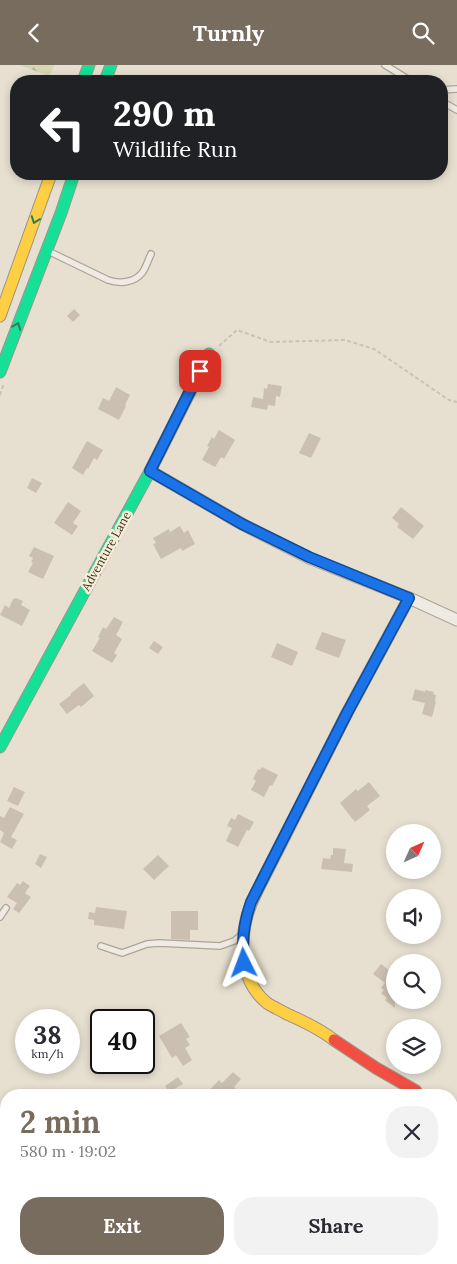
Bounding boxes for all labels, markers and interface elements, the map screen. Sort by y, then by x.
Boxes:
icon: back [20,19,48,47]
text: Turnly [193,19,264,47]
icon: search [409,19,437,47]
text: 290 m [113,91,215,136]
icon: left [30,95,95,160]
text: Wildlife Run [113,135,237,163]
one-way arrow [31,215,41,224]
one-way arrow [11,323,21,331]
pin [179,350,221,392]
icon: arrive [186,357,214,385]
street label: Adventure Lane [78,508,134,594]
north arrow [386,824,441,879]
map controls [386,824,441,1074]
button: sound [386,889,441,944]
position arrow [217,936,269,988]
button: search [386,954,441,1009]
speed limit sign: 40 [90,1009,155,1074]
text: 38 [33,1019,62,1051]
button: layers [386,1019,441,1074]
text: km/h [31,1046,64,1061]
text: 2 min [20,1103,100,1141]
button: close [386,1106,438,1158]
text: 580 m · 19:02 [20,1141,116,1161]
button: Exit [20,1197,224,1255]
button: Share [234,1197,438,1255]

